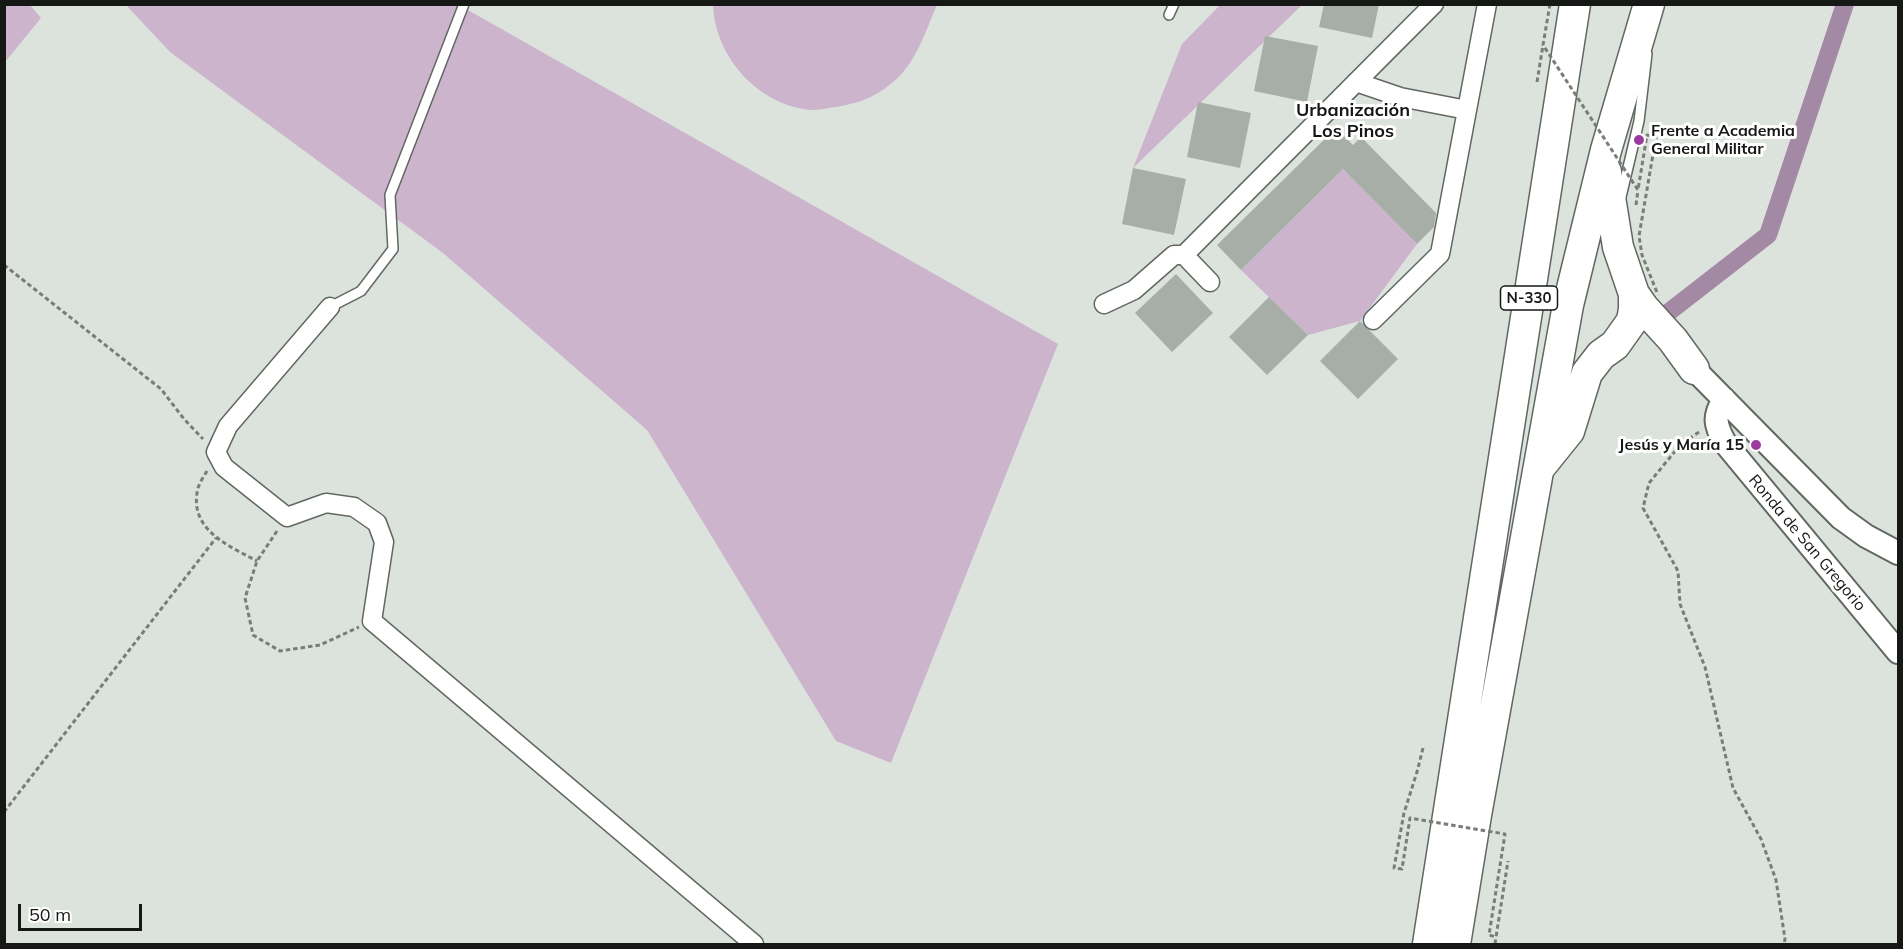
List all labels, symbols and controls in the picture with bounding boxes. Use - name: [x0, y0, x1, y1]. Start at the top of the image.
- district label: Urbanización Los Pinos: [1296, 100, 1410, 142]
- place label: Frente a Academia General Militar: [1651, 121, 1795, 159]
- marker: Frente a Academia General Militar: [1632, 133, 1646, 147]
- road number: N-330: [1500, 286, 1558, 310]
- place label: Jesús y María 15: [1619, 435, 1744, 455]
- marker: Jesús y María 15: [1749, 438, 1763, 452]
- street label: Ronda de San Gregorio: [1744, 471, 1870, 615]
- scale bar: [21, 892, 146, 930]
- text: 50 m: [29, 903, 71, 926]

